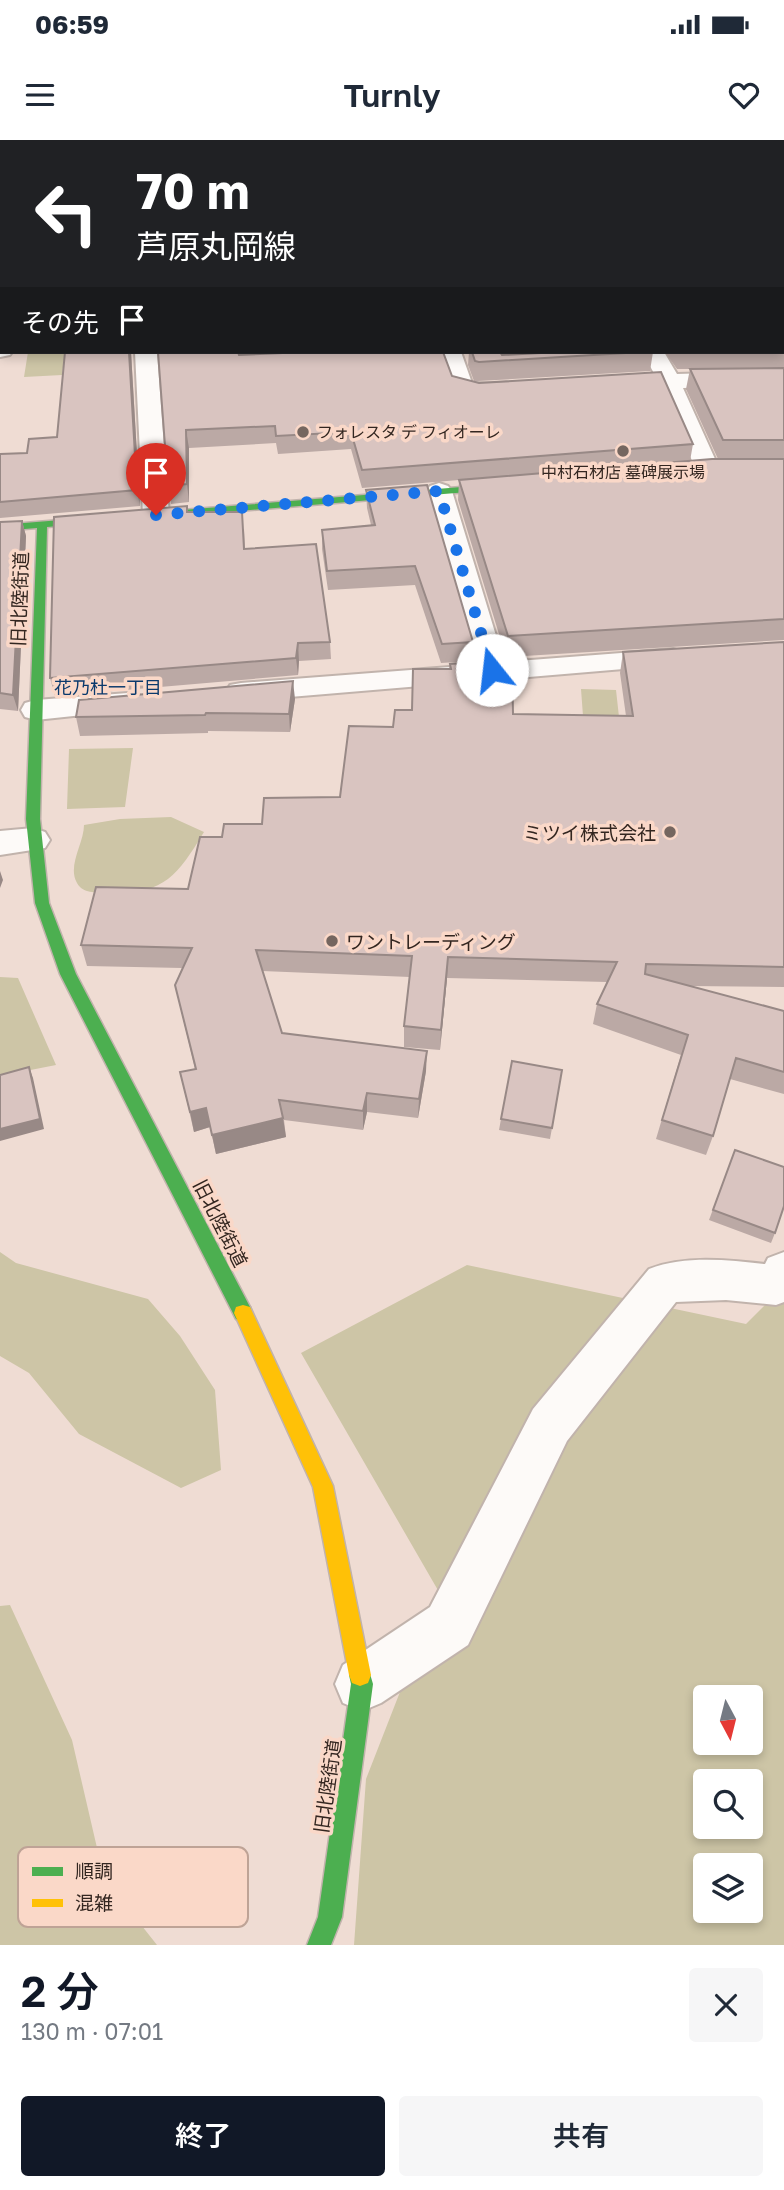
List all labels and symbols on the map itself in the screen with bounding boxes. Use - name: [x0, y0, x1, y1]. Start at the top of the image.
- place label: フォレスタ デ フィオーレ: [317, 422, 501, 442]
- marker: フォレスタ デ フィオーレ: [295, 424, 311, 440]
- pin: [126, 443, 186, 515]
- marker: 中村石材店 墓碑展示場: [615, 443, 631, 459]
- place label: 中村石材店 墓碑展示場: [541, 462, 705, 482]
- street label: 旧北陸街道: [6, 551, 32, 647]
- position arrow: [455, 633, 529, 707]
- district label: 花乃杜一丁目: [54, 676, 162, 698]
- place label: ミツイ株式会社: [523, 821, 656, 844]
- marker: ミツイ株式会社: [662, 824, 678, 840]
- place label: ワントレーディング: [346, 930, 516, 953]
- marker: ワントレーディング: [324, 933, 340, 949]
- street label: 旧北陸街道: [189, 1175, 253, 1271]
- north arrow: [693, 1685, 763, 1755]
- street label: 旧北陸街道: [309, 1737, 345, 1835]
- legend: [18, 1847, 248, 1927]
- text: 順調: [75, 1859, 113, 1882]
- text: 混雑: [75, 1891, 113, 1914]

